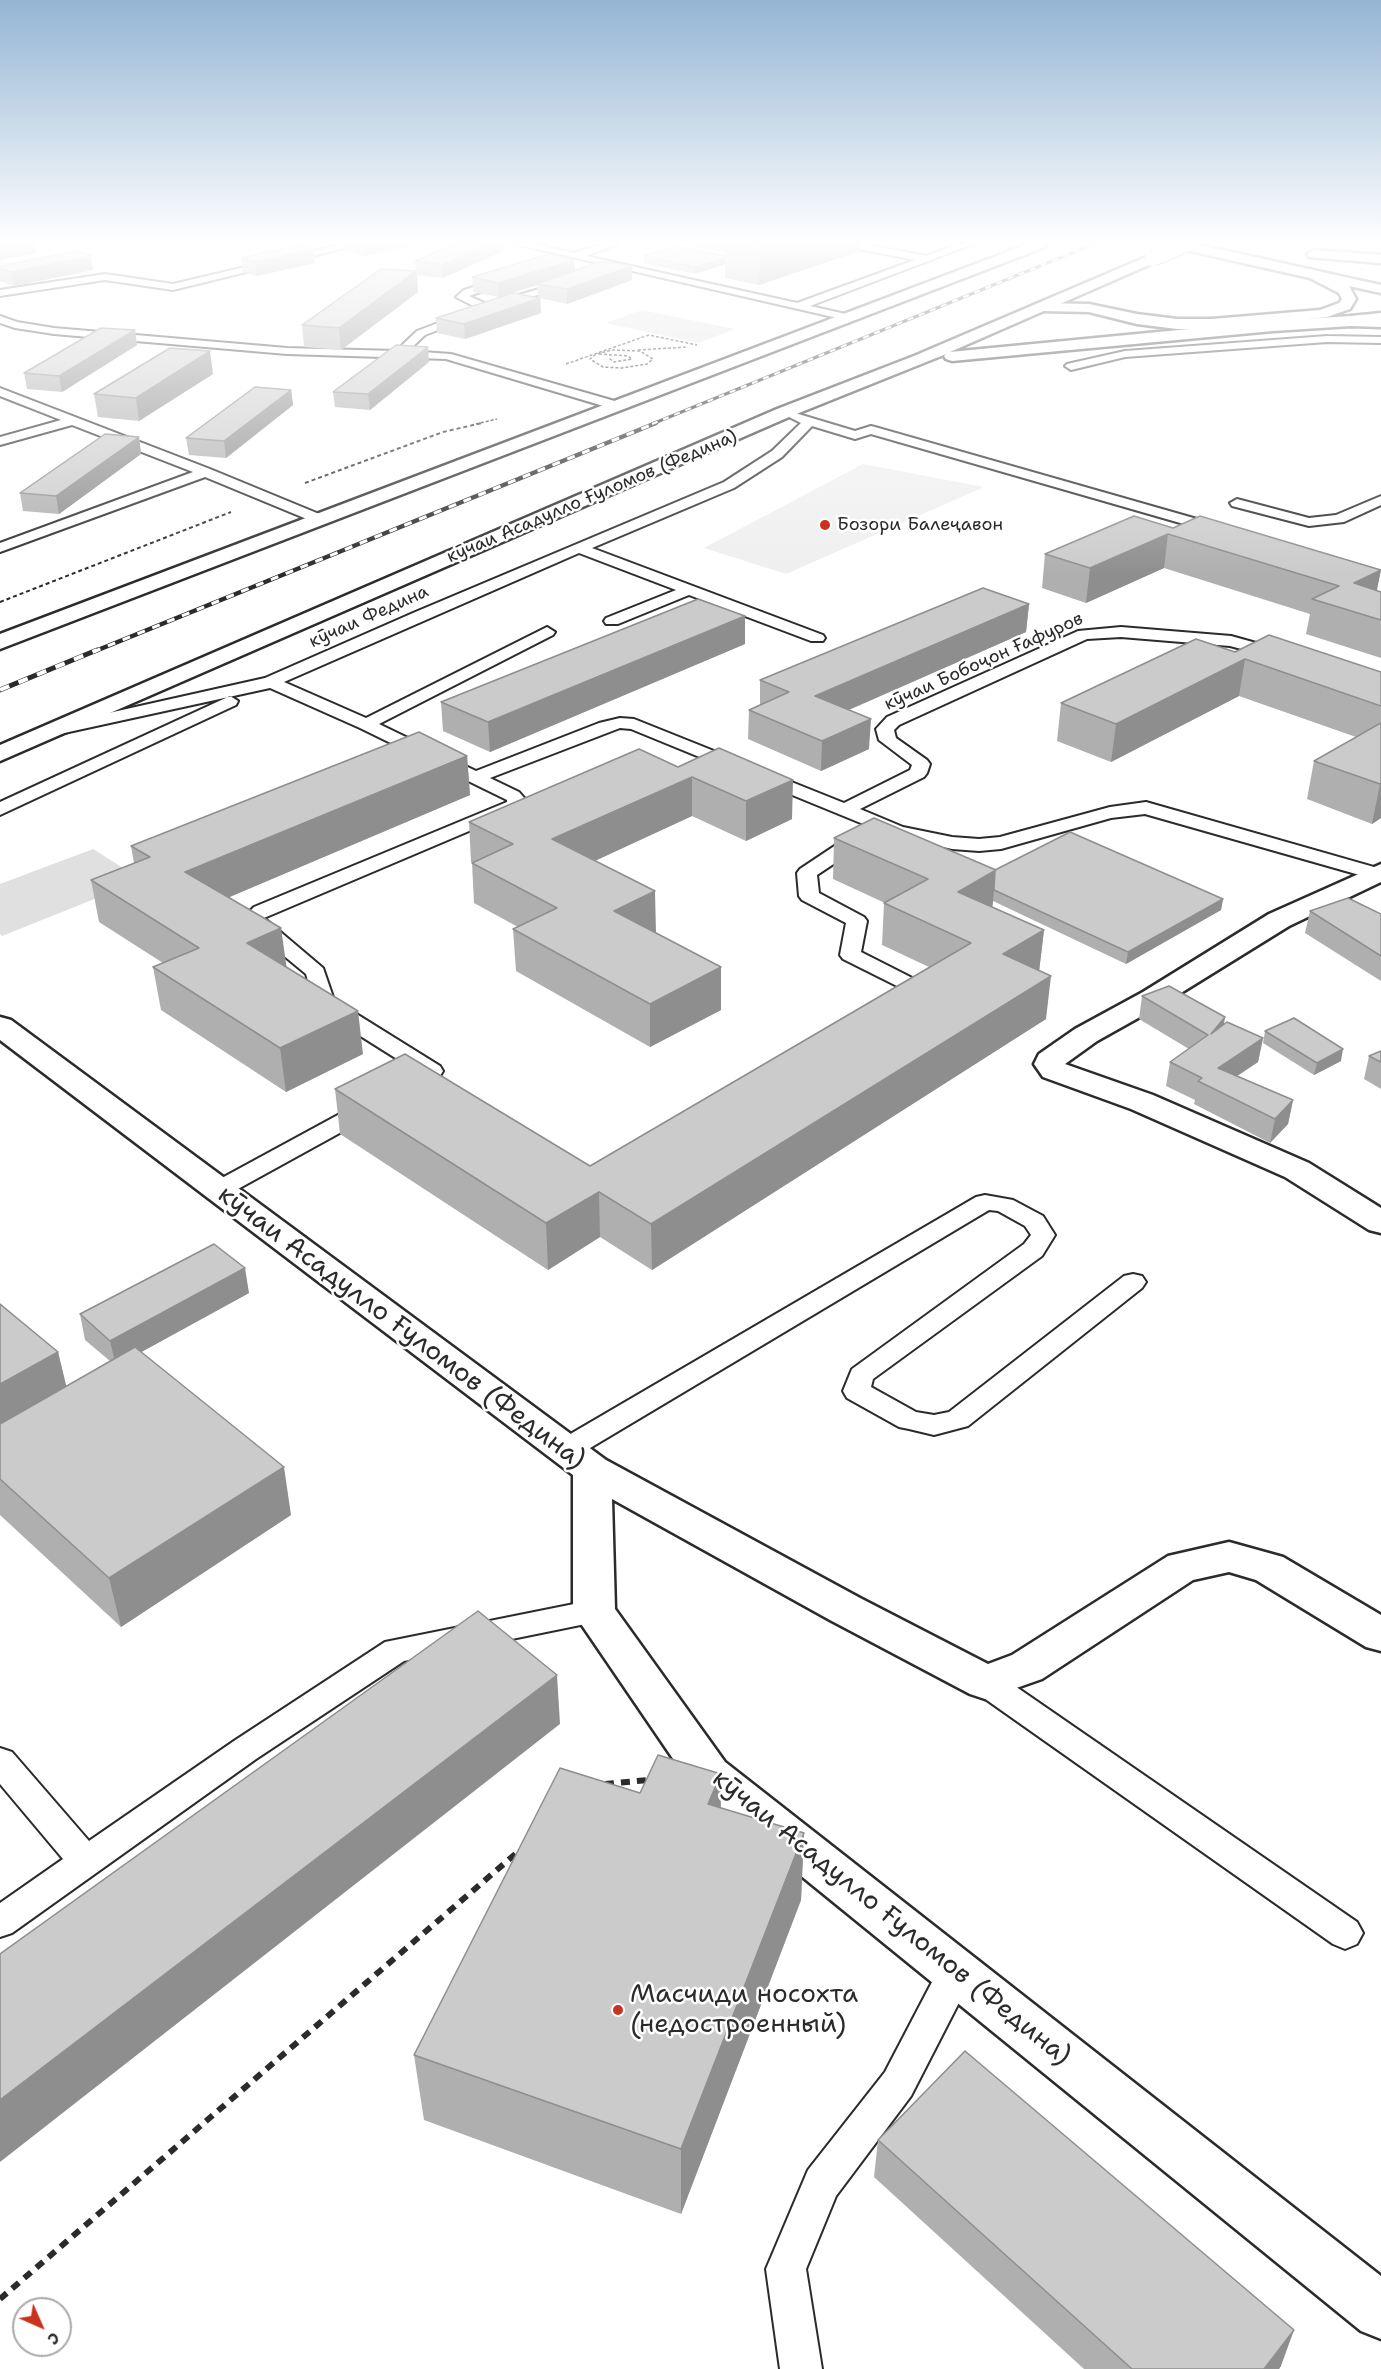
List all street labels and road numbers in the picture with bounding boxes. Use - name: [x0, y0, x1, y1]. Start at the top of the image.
- street label: кӯчаи Асадулло Ғуломов (Федина): [444, 426, 740, 568]
- street label: кӯчаи Федина: [306, 581, 432, 653]
- street label: кӯчаи Бобоҷон Ғафуров: [881, 608, 1087, 716]
- street label: кӯчаи Асадулло Ғуломов (Федина): [211, 1180, 591, 1476]
- street label: кӯчаи Асадулло Ғуломов (Федина): [706, 1764, 1076, 2072]

